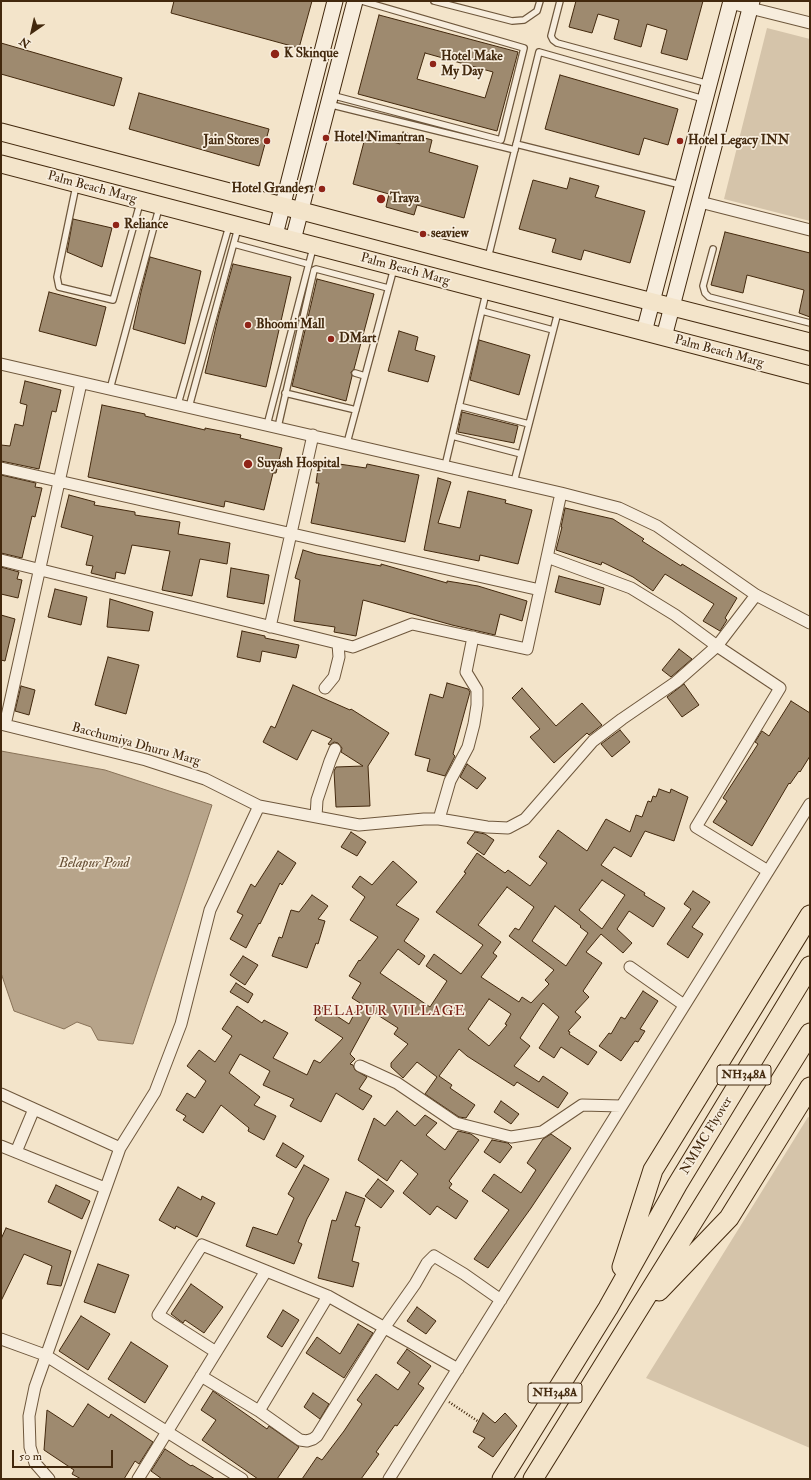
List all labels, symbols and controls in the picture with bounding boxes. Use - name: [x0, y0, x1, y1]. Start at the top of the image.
- north arrow: [12, 12, 52, 52]
- text: N: [17, 34, 33, 51]
- place label: K Skinque: [284, 46, 338, 62]
- marker: K Skinque: [269, 48, 281, 60]
- place label: Hotel Make My Day: [441, 49, 503, 80]
- marker: Hotel Make My Day: [428, 59, 438, 69]
- place label: Hotel Nimantran: [334, 130, 425, 146]
- place label: Jain Stores: [203, 133, 259, 149]
- marker: Hotel Nimantran: [321, 133, 331, 143]
- place label: Hotel Legacy INN: [688, 133, 789, 149]
- marker: Jain Stores: [262, 136, 272, 146]
- marker: Hotel Legacy INN: [675, 136, 685, 146]
- street label: Palm Beach Marg: [46, 169, 138, 207]
- place label: Hotel Grande51: [232, 181, 314, 197]
- marker: Hotel Grande51: [317, 184, 327, 194]
- place label: Traya: [390, 191, 419, 207]
- marker: Traya: [375, 193, 387, 205]
- place label: Reliance: [124, 217, 168, 233]
- marker: Reliance: [111, 220, 121, 230]
- place label: seaview: [431, 226, 468, 242]
- marker: seaview: [418, 229, 428, 239]
- street label: Palm Beach Marg: [359, 251, 451, 289]
- place label: Bhoomi Mall: [256, 317, 325, 333]
- marker: Bhoomi Mall: [243, 320, 253, 330]
- place label: DMart: [339, 331, 376, 347]
- street label: Palm Beach Marg: [673, 333, 765, 371]
- marker: DMart: [326, 334, 336, 344]
- place label: Suyash Hospital: [257, 456, 340, 472]
- marker: Suyash Hospital: [242, 458, 254, 470]
- street label: Bacchumiya Dhuru Marg: [70, 720, 202, 770]
- water label: Belapur Pond: [59, 856, 129, 872]
- district label: BELAPUR VILLAGE: [313, 1004, 465, 1020]
- road number: NH348A: [717, 1065, 771, 1085]
- street label: NMMC Flyover: [678, 1094, 736, 1178]
- road number: NH348A: [528, 1383, 582, 1403]
- scale bar: [14, 1442, 115, 1468]
- text: 50 m: [19, 1449, 42, 1464]

